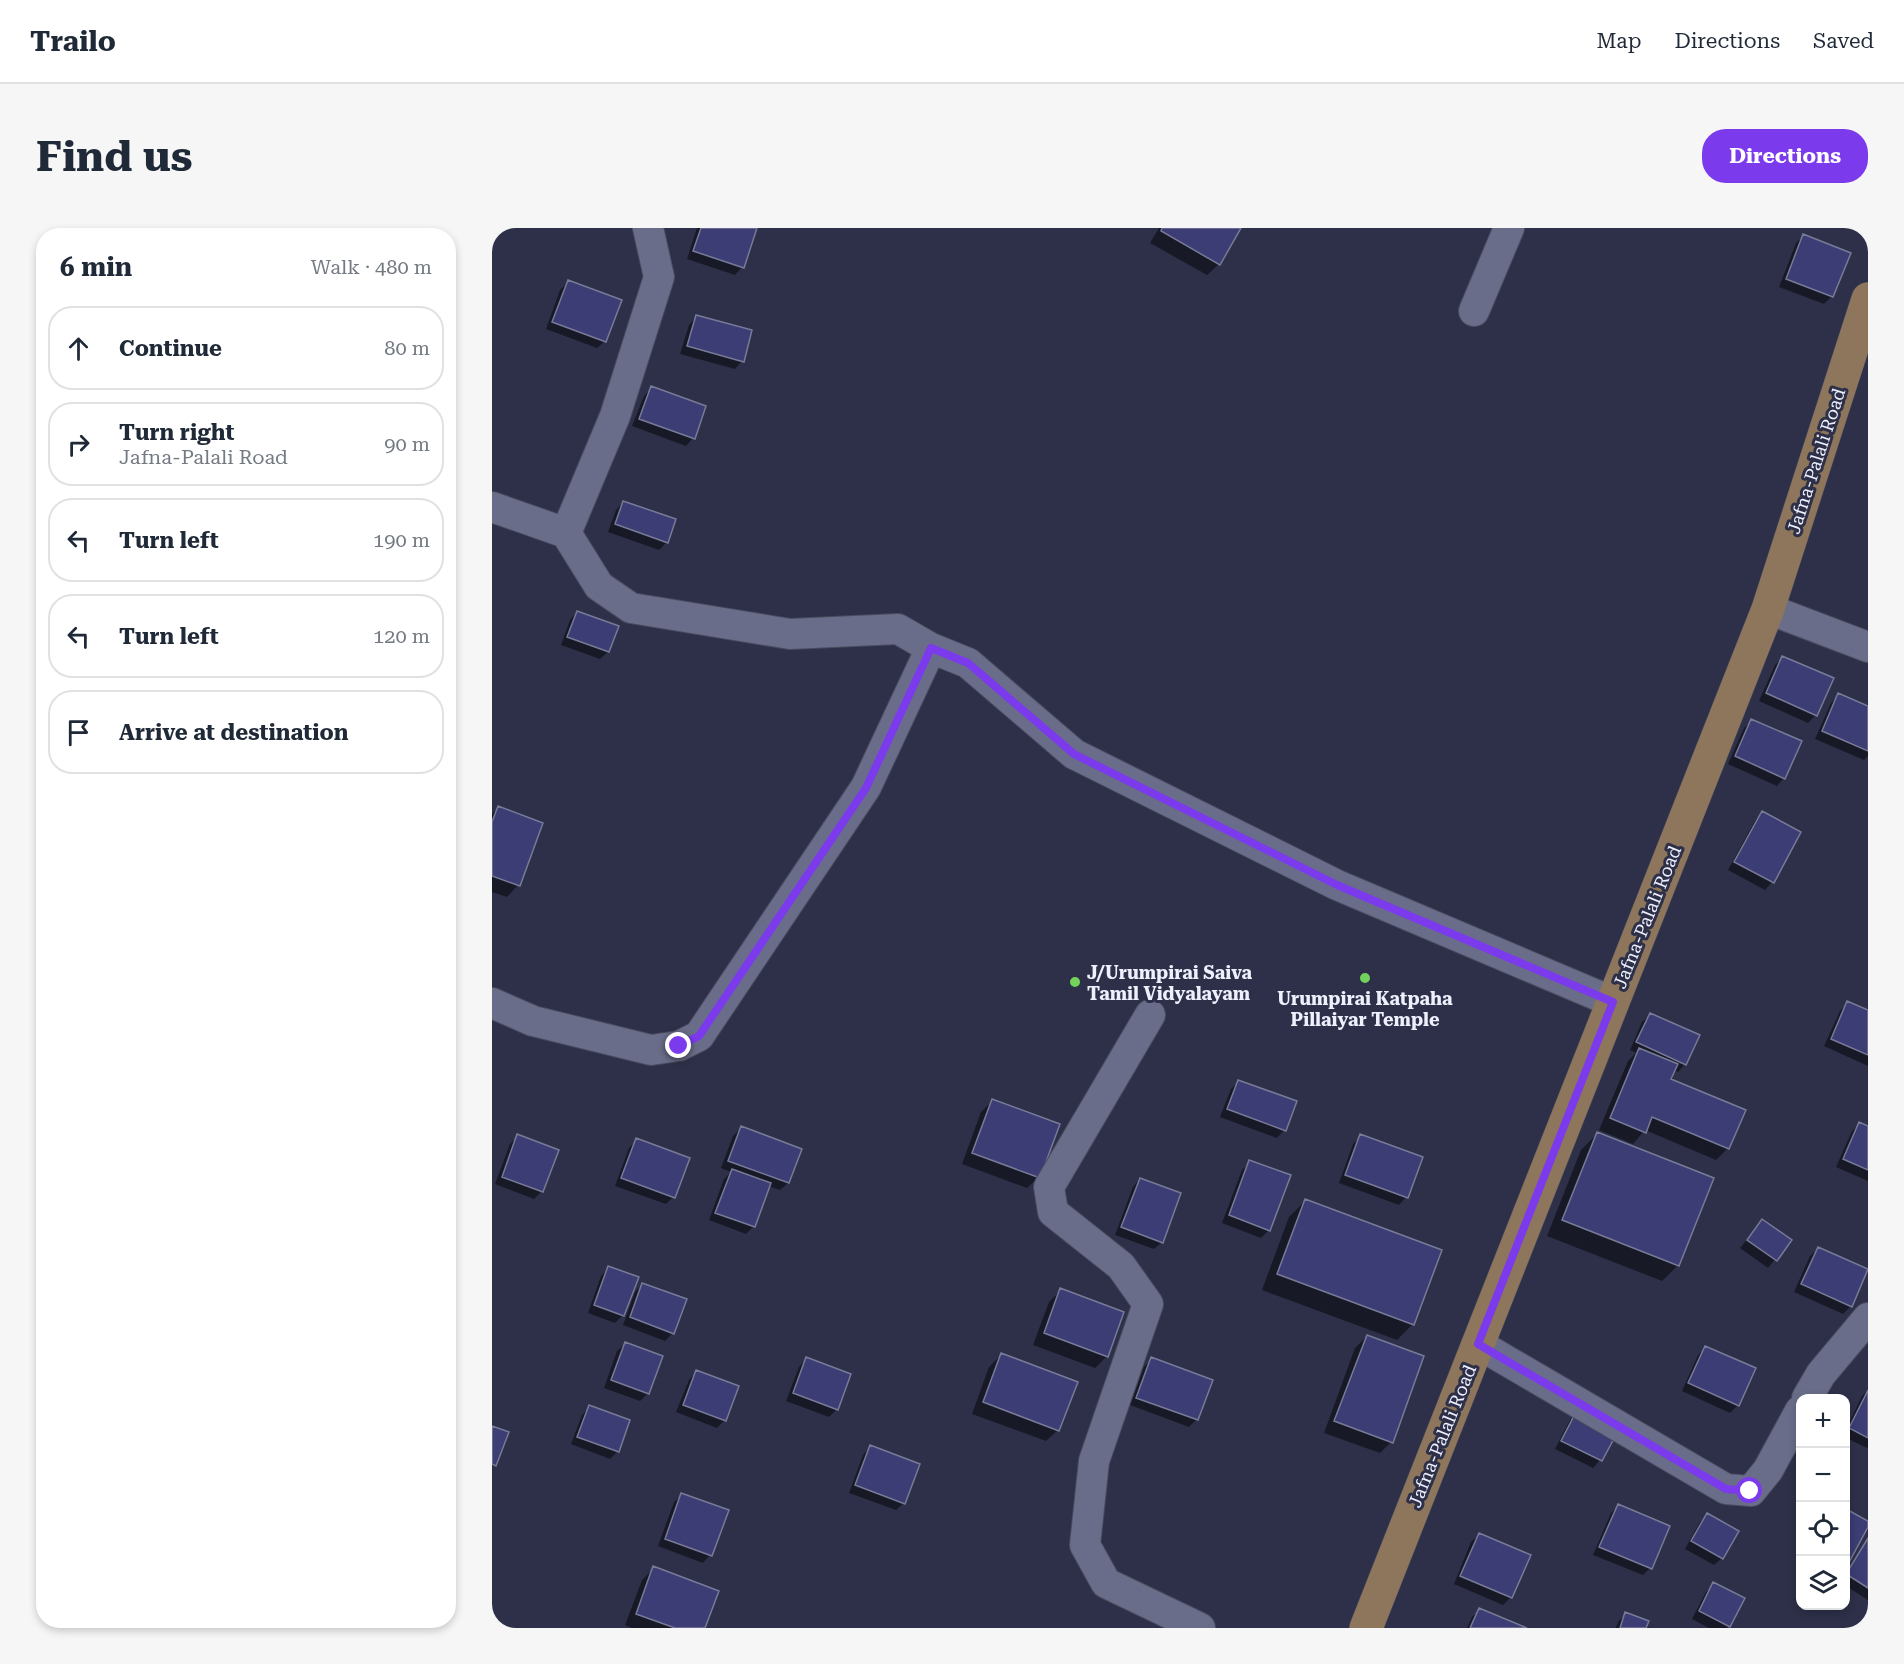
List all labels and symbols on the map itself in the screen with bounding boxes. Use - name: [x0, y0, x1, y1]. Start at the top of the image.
- street label: Jafna-Palali Road: [1783, 385, 1850, 537]
- street label: Jafna-Palali Road: [1609, 842, 1685, 991]
- place label: J/Urumpirai Saiva Tamil Vidyalayam: [1087, 962, 1253, 1004]
- marker: Urumpirai Katpaha Pillaiyar Temple: [1358, 971, 1372, 985]
- marker: J/Urumpirai Saiva Tamil Vidyalayam: [1068, 975, 1082, 989]
- place label: Urumpirai Katpaha Pillaiyar Temple: [1277, 988, 1453, 1030]
- route end: [665, 1032, 691, 1058]
- street label: Jafna-Palali Road: [1404, 1361, 1480, 1510]
- route start: [1736, 1477, 1762, 1503]

